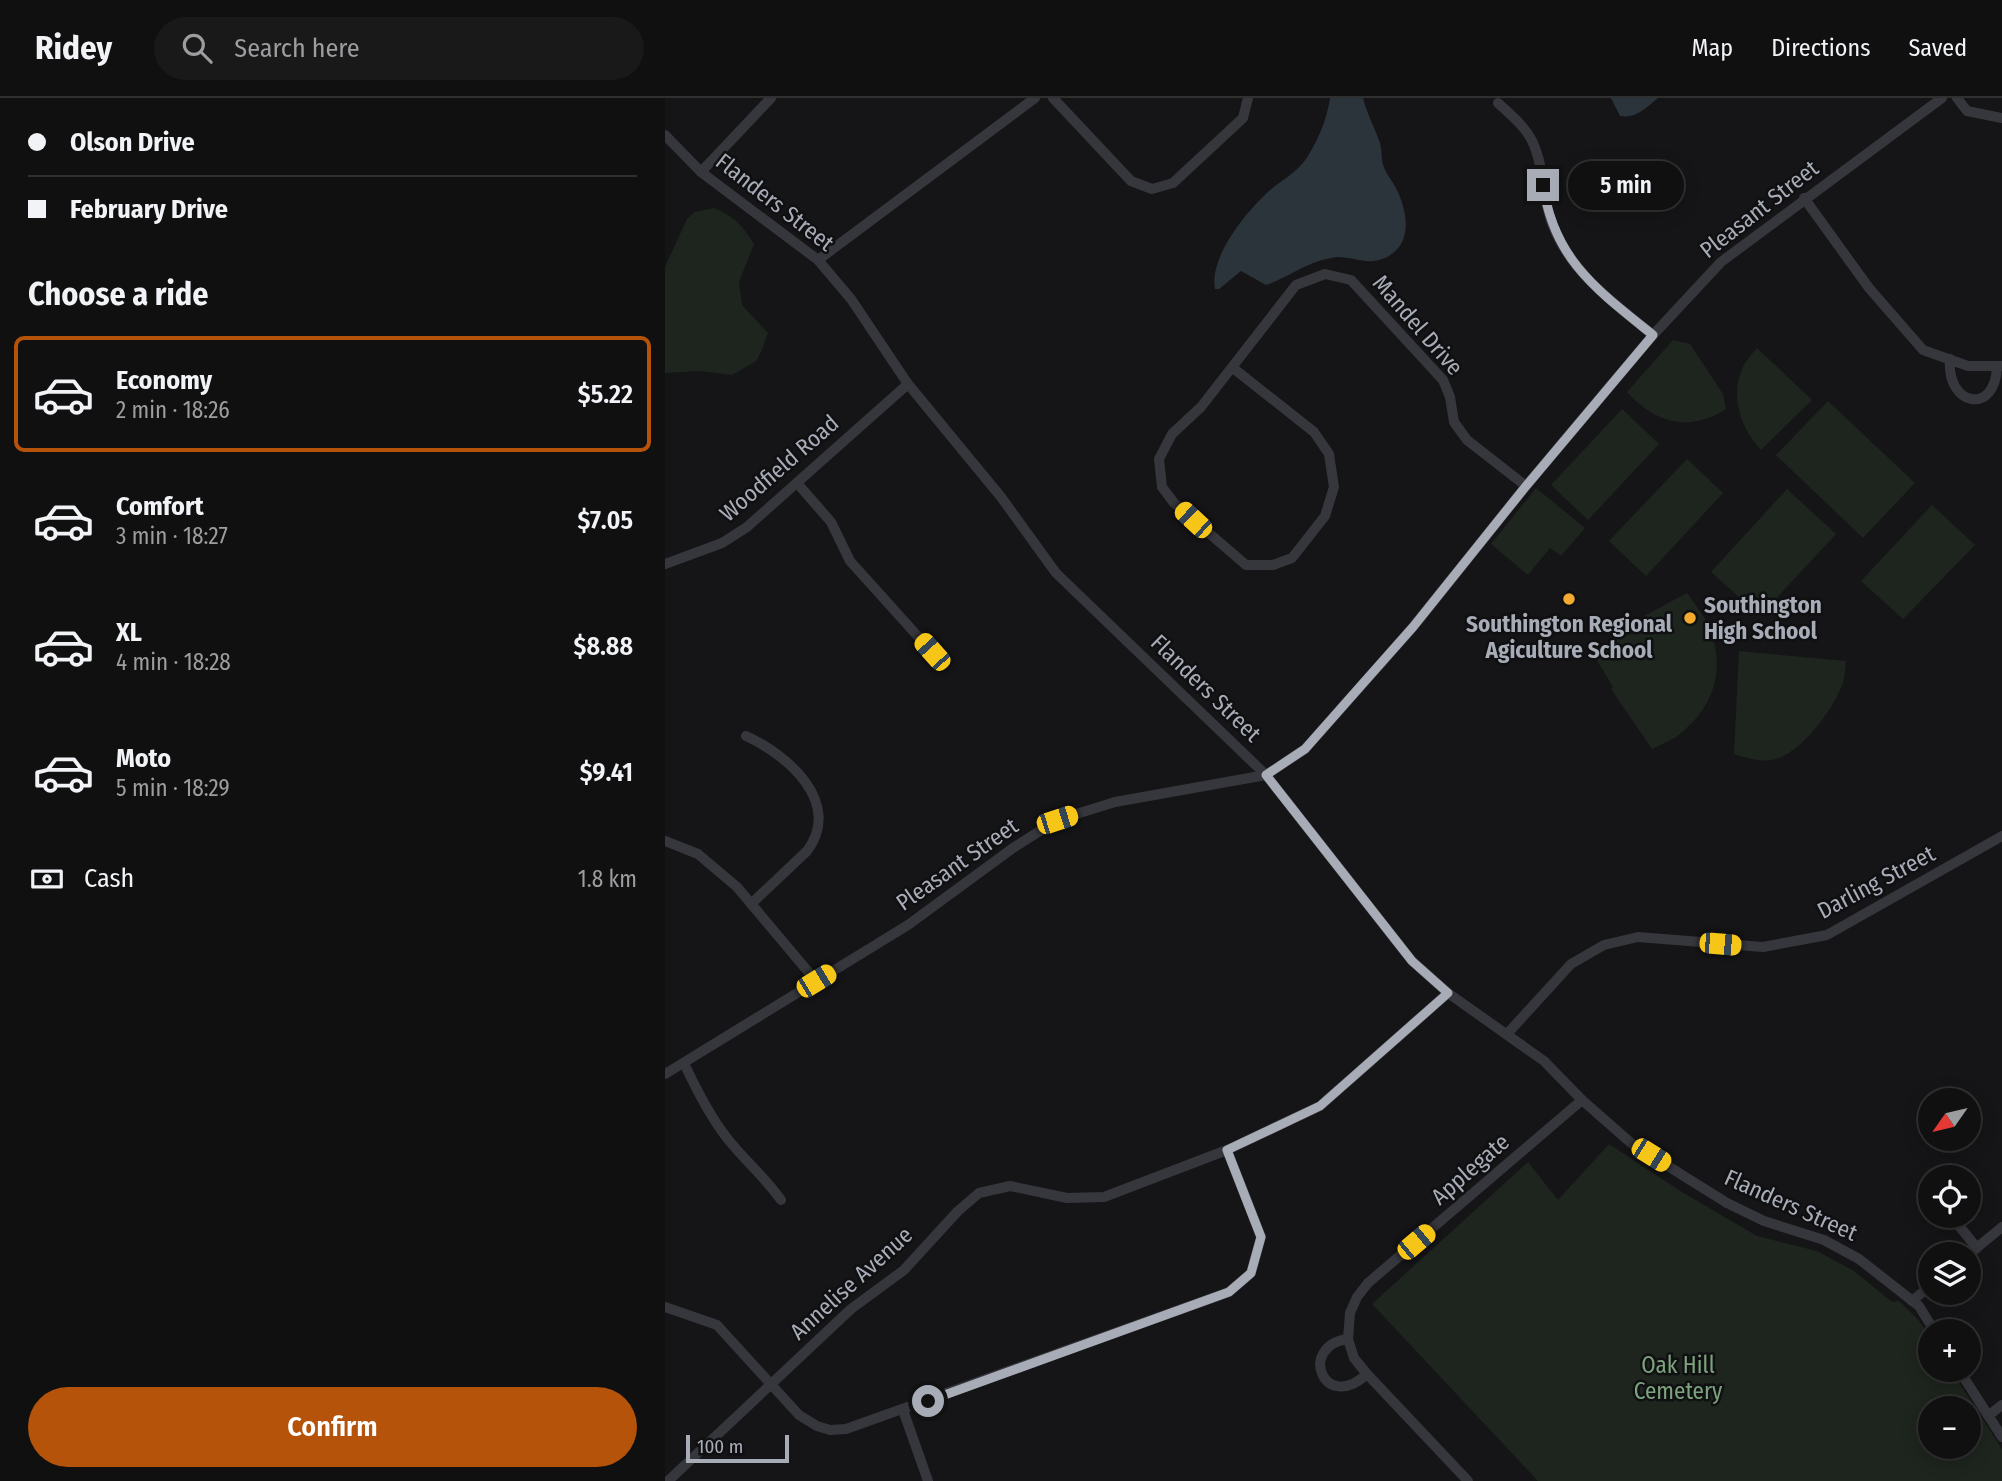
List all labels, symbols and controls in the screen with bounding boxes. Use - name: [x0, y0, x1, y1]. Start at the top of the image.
- search box: [154, 17, 644, 80]
- text: Ridey: [35, 28, 112, 68]
- icon: search: [178, 29, 216, 67]
- text: Search here: [234, 33, 360, 64]
- text: Map: [1692, 34, 1733, 62]
- text: Directions: [1771, 34, 1870, 62]
- text: Saved: [1908, 34, 1967, 62]
- text: Olson Drive: [70, 127, 195, 158]
- street label: Flanders Street: [710, 147, 840, 257]
- street label: Pleasant Street: [1694, 154, 1824, 264]
- callout: 5 min: [1568, 160, 1683, 210]
- route end: [1527, 169, 1559, 201]
- text: 5 min: [1600, 171, 1652, 199]
- text: February Drive: [70, 194, 228, 225]
- street label: Mandel Drive: [1367, 269, 1469, 381]
- text: Choose a ride: [28, 275, 209, 313]
- icon: car: [32, 363, 95, 426]
- text: Economy: [116, 365, 212, 396]
- text: $5.22: [578, 379, 633, 410]
- text: 2 min · 18:26: [116, 396, 230, 424]
- street label: Woodfield Road: [714, 409, 844, 527]
- icon: car: [32, 489, 95, 552]
- text: Comfort: [116, 491, 204, 522]
- car: [1171, 498, 1216, 542]
- text: $7.05: [578, 505, 633, 536]
- text: 3 min · 18:27: [116, 522, 228, 550]
- marker: Southington Regional Agiculture School: [1561, 591, 1577, 607]
- place label: Southington High School: [1704, 591, 1822, 645]
- place label: Southington Regional Agiculture School: [1466, 610, 1673, 664]
- marker: Southington High School: [1682, 610, 1698, 626]
- icon: car: [32, 615, 95, 678]
- text: XL: [116, 617, 142, 648]
- street label: Flanders Street: [1145, 628, 1267, 748]
- car: [911, 629, 954, 675]
- text: $8.88: [574, 631, 633, 662]
- text: 4 min · 18:28: [116, 648, 231, 676]
- icon: car: [32, 741, 95, 804]
- text: Moto: [116, 743, 171, 774]
- text: $9.41: [580, 757, 633, 788]
- text: 5 min · 18:29: [116, 774, 230, 802]
- car: [1034, 804, 1081, 836]
- street label: Pleasant Street: [891, 811, 1024, 916]
- street label: Darling Street: [1812, 839, 1940, 925]
- icon: cash: [28, 860, 66, 898]
- text: Cash: [84, 863, 134, 894]
- text: 1.8 km: [578, 865, 637, 893]
- car: [1699, 932, 1742, 956]
- car: [793, 961, 840, 1001]
- north arrow: [1918, 1088, 1981, 1152]
- map controls: [1918, 1088, 1981, 1459]
- street label: Applegate: [1425, 1128, 1515, 1210]
- car: [1628, 1135, 1675, 1175]
- street label: Flanders Street: [1720, 1163, 1862, 1247]
- button: locate: [1918, 1165, 1981, 1228]
- car: [1394, 1220, 1439, 1264]
- street label: Annelise Avenue: [784, 1221, 918, 1345]
- button: layers: [1918, 1242, 1981, 1305]
- button: +: [1918, 1319, 1981, 1382]
- park label: Oak Hill Cemetery: [1634, 1351, 1723, 1405]
- route start: [912, 1385, 944, 1417]
- button: Confirm: [28, 1387, 637, 1467]
- button: −: [1918, 1396, 1981, 1459]
- scale bar: [686, 1432, 789, 1464]
- text: 100 m: [697, 1435, 743, 1458]

